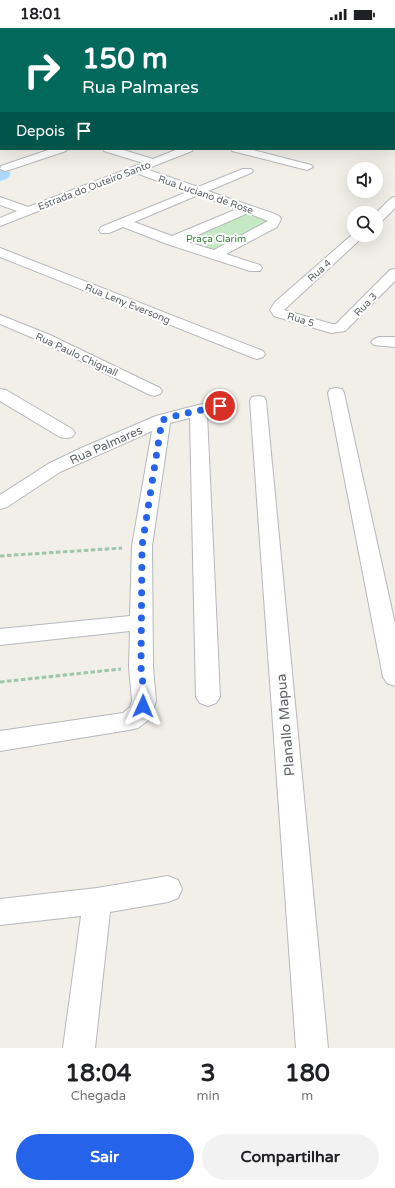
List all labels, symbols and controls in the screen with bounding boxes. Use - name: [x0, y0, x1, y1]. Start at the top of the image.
- text: 18:01: [20, 5, 62, 23]
- text: 150 m: [82, 42, 168, 76]
- icon: right: [16, 44, 68, 96]
- text: Rua Palmares: [82, 76, 199, 98]
- icon: arrive: [73, 120, 95, 142]
- text: Depois: [16, 122, 65, 140]
- street label: Estrada do Outeiro Santo: [36, 159, 152, 213]
- map controls: [347, 162, 383, 242]
- button: sound: [347, 162, 383, 198]
- street label: Rua Luciano de Rose: [157, 173, 255, 217]
- button: search: [347, 206, 383, 242]
- park label: Praça Clarim: [186, 233, 246, 245]
- street label: Rua 4: [305, 257, 334, 284]
- street label: Rua Leny Eversong: [83, 281, 172, 327]
- street label: Rua 3: [352, 291, 380, 319]
- street label: Rua 5: [286, 310, 316, 330]
- street label: Rua Paulo Chignall: [34, 331, 120, 379]
- pin: [203, 389, 237, 423]
- icon: arrive: [209, 395, 231, 417]
- street label: Rua Palmares: [68, 423, 145, 467]
- street label: Planallo Mapua: [273, 673, 298, 777]
- position arrow: [122, 685, 164, 727]
- text: 18:04: [65, 1059, 132, 1088]
- text: 3: [201, 1059, 216, 1088]
- text: 180: [285, 1059, 330, 1088]
- text: Chegada: [71, 1088, 126, 1104]
- text: min: [197, 1088, 220, 1104]
- text: m: [301, 1088, 313, 1104]
- button: Sair: [16, 1134, 194, 1180]
- button: Compartilhar: [202, 1134, 379, 1180]

